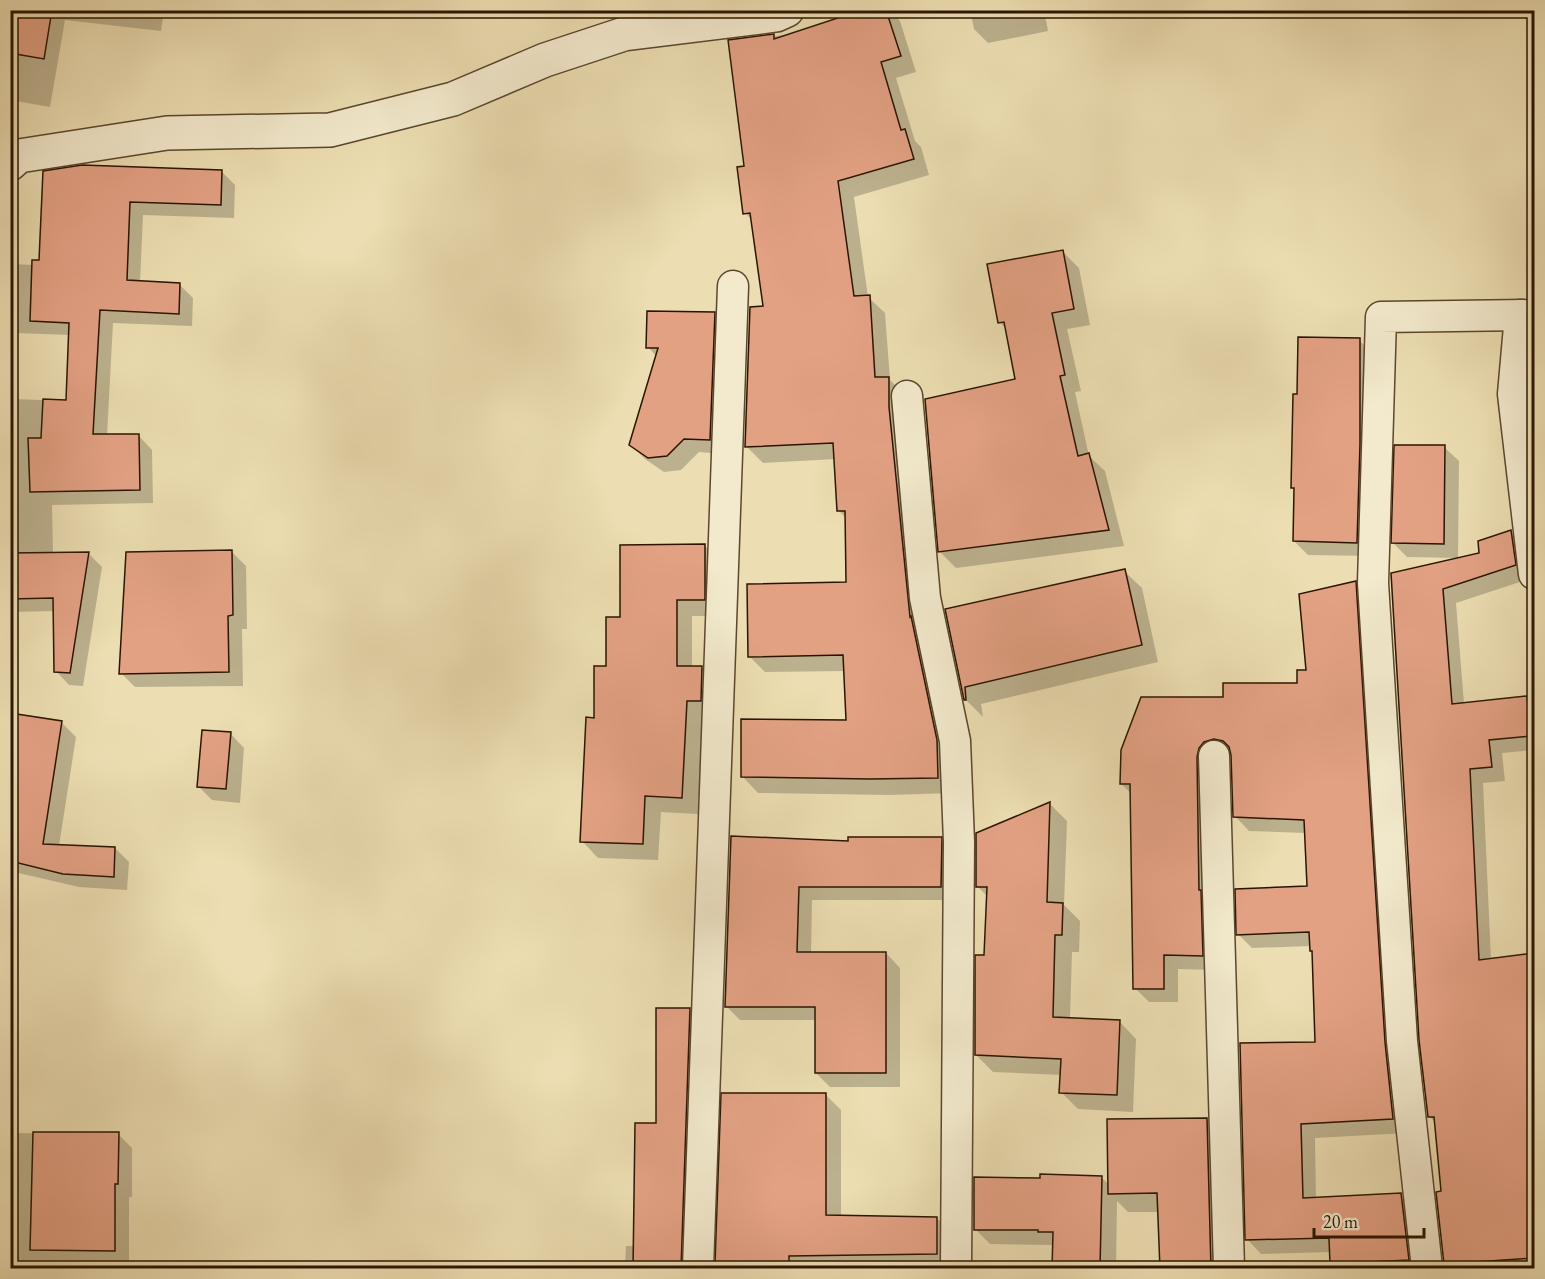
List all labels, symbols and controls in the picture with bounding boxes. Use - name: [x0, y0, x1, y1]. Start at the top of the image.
- scale bar: [1314, 1201, 1424, 1239]
- text: 20 m: [1323, 1210, 1358, 1233]

